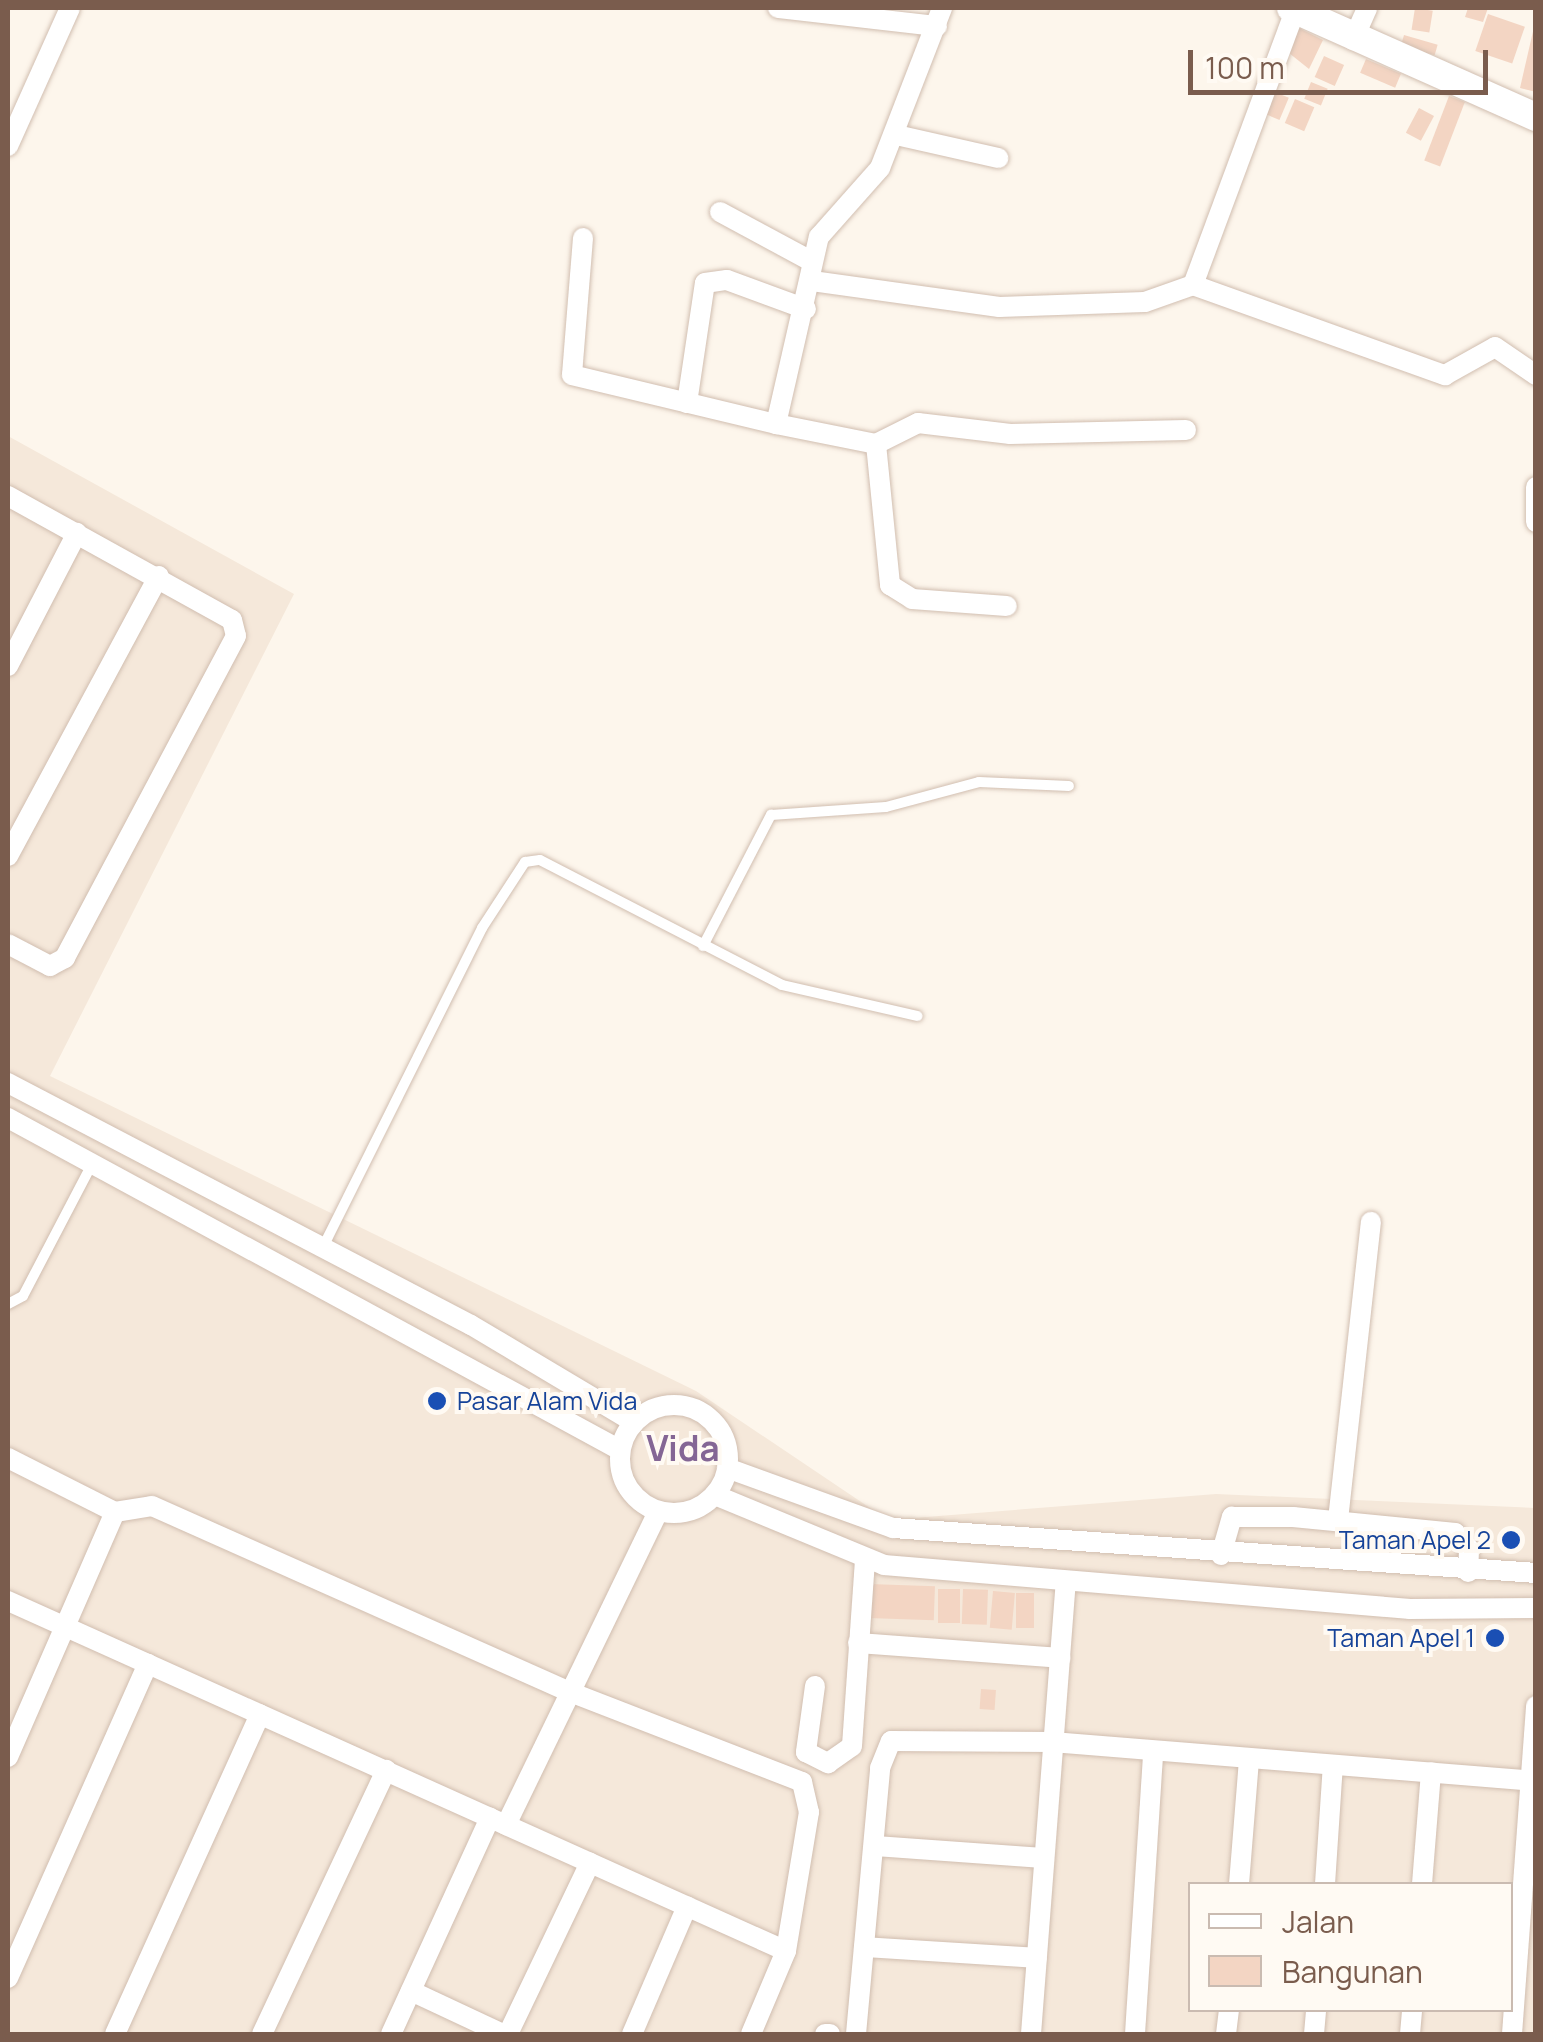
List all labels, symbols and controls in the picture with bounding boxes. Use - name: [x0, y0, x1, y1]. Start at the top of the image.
- scale bar: [1193, 30, 1493, 92]
- text: 100 m: [1205, 47, 1285, 88]
- place label: Pasar Alam Vida: [457, 1386, 637, 1416]
- marker: Pasar Alam Vida: [426, 1390, 448, 1412]
- district label: Vida: [646, 1427, 720, 1469]
- place label: Taman Apel 2: [1339, 1525, 1491, 1555]
- marker: Taman Apel 2: [1500, 1529, 1522, 1551]
- place label: Taman Apel 1: [1327, 1623, 1475, 1653]
- marker: Taman Apel 1: [1484, 1627, 1506, 1649]
- legend: [1188, 1882, 1513, 2012]
- text: Jalan: [1282, 1901, 1354, 1942]
- text: Bangunan: [1282, 1951, 1423, 1992]

